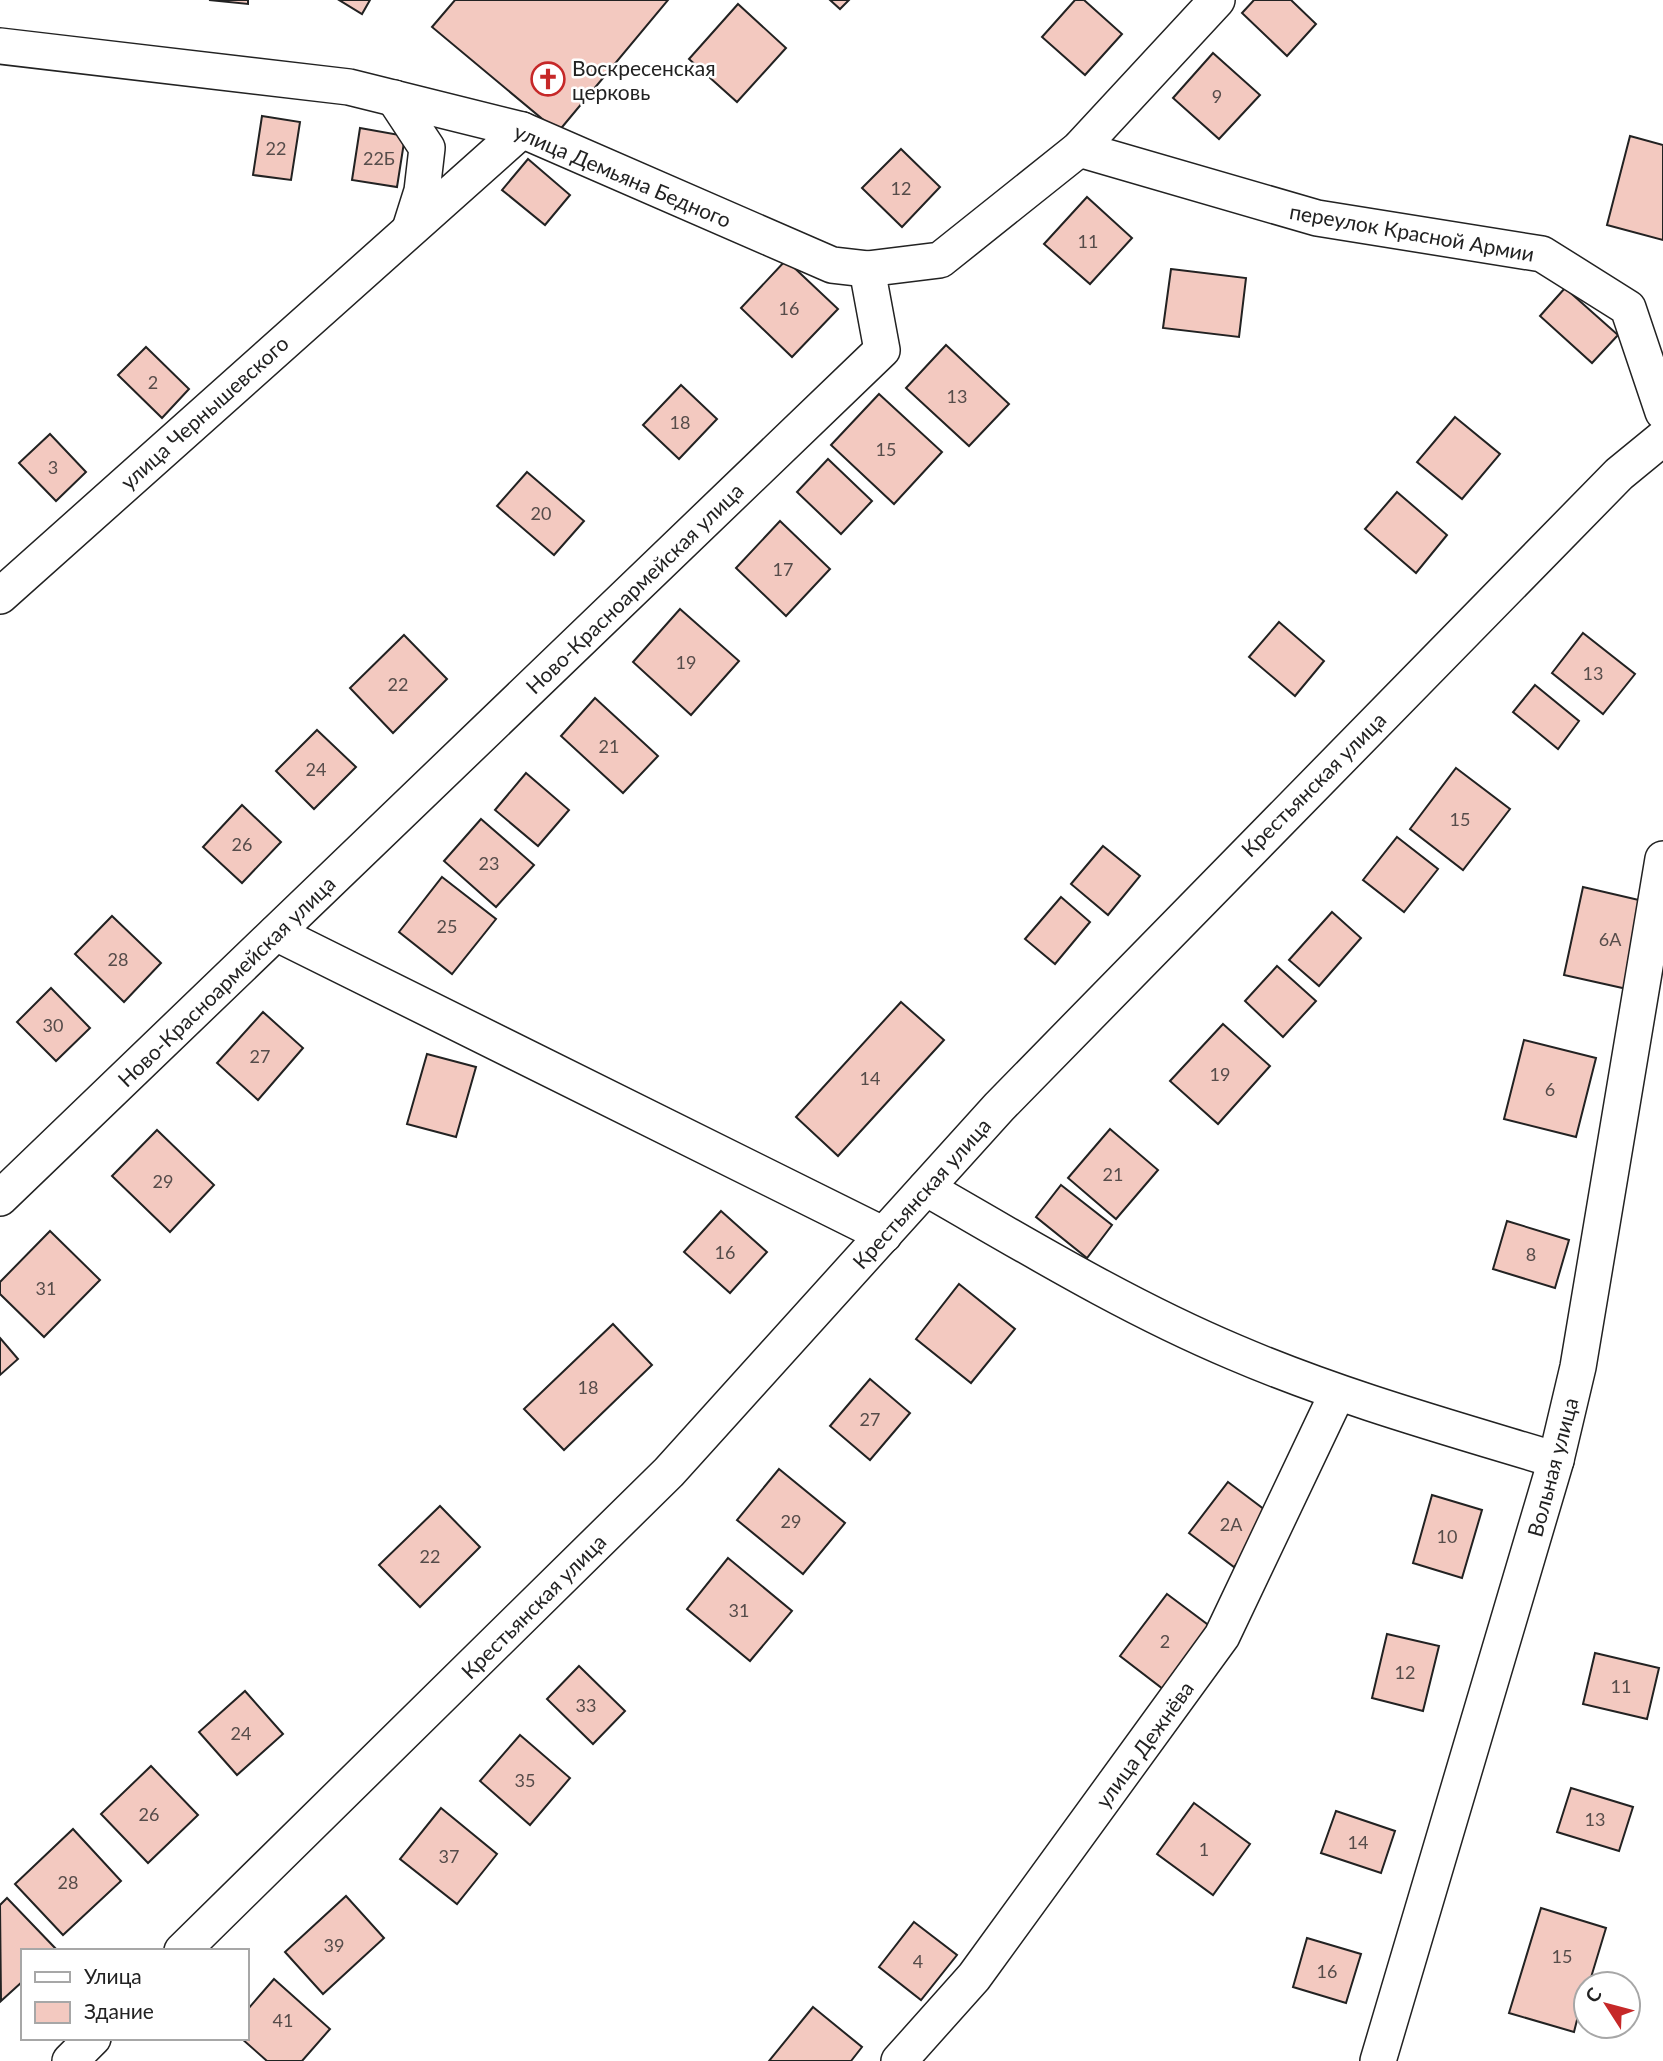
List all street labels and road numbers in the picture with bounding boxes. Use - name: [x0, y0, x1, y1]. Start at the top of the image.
- street label: улица Демьяна Бедного: [511, 118, 735, 232]
- street label: переулок Красной Армии: [1288, 198, 1536, 266]
- street label: улица Чернышевского: [115, 330, 293, 494]
- street label: Ново-Красноармейская улица: [520, 478, 748, 698]
- street label: Крестьянская улица: [1236, 707, 1390, 861]
- street label: Ново-Красноармейская улица: [112, 871, 340, 1091]
- street label: Крестьянская улица: [847, 1113, 995, 1273]
- street label: Вольная улица: [1521, 1395, 1583, 1539]
- street label: Крестьянская улица: [456, 1529, 610, 1683]
- street label: улица Дежнёва: [1090, 1676, 1198, 1812]

